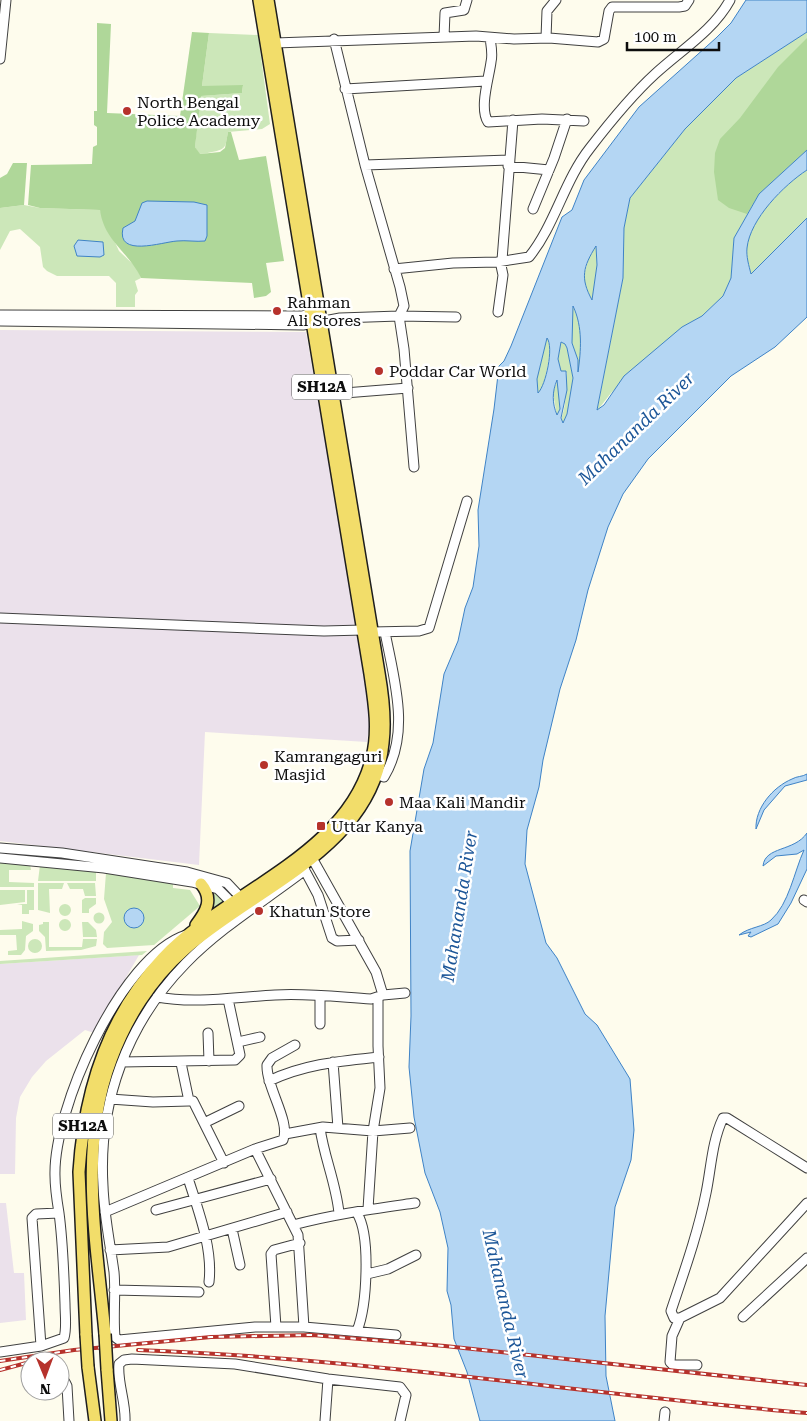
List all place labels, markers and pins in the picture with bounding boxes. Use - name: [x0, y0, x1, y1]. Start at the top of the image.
- place label: North Bengal Police Academy: [137, 93, 261, 130]
- marker: North Bengal Police Academy: [121, 105, 133, 117]
- place label: Rahman Ali Stores: [287, 293, 361, 330]
- marker: Rahman Ali Stores: [271, 305, 283, 317]
- place label: Poddar Car World: [389, 362, 527, 381]
- marker: Poddar Car World: [373, 365, 385, 377]
- place label: Kamrangaguri Masjid: [274, 747, 382, 784]
- marker: Kamrangaguri Masjid: [258, 759, 270, 771]
- place label: Maa Kali Mandir: [399, 793, 526, 812]
- marker: Maa Kali Mandir: [383, 796, 395, 808]
- place label: Uttar Kanya: [331, 817, 423, 836]
- marker: Uttar Kanya: [315, 820, 327, 832]
- place label: Khatun Store: [269, 902, 371, 921]
- marker: Khatun Store: [253, 905, 265, 917]

